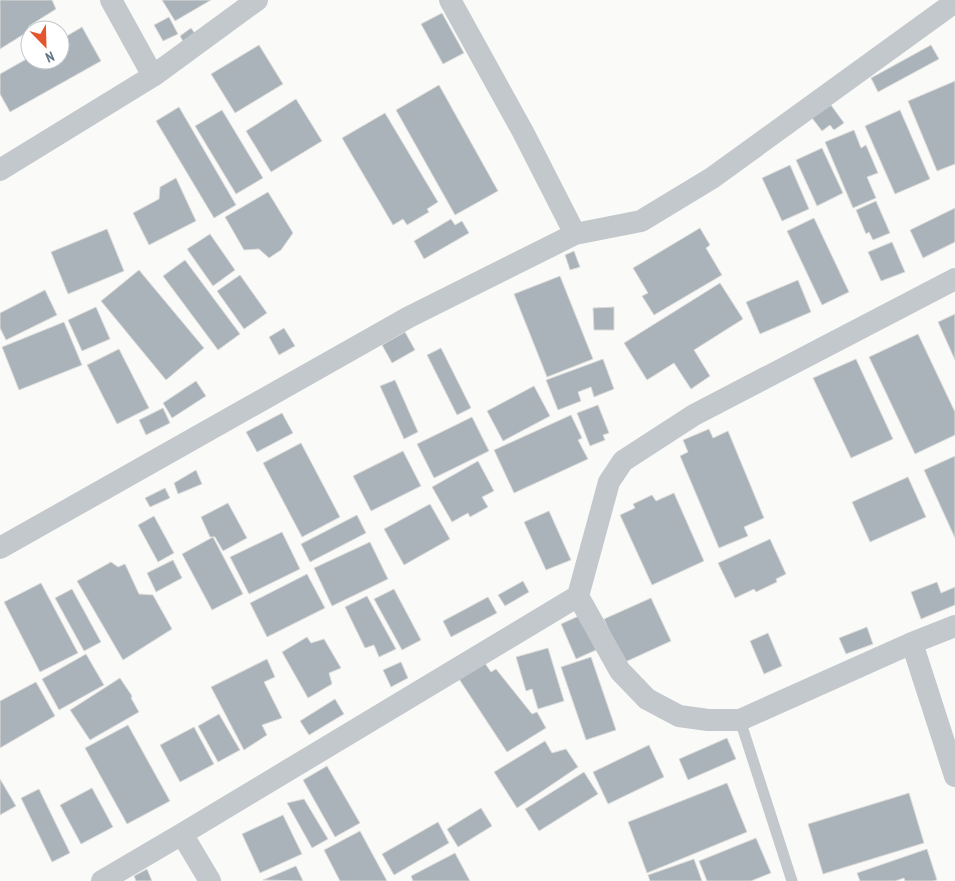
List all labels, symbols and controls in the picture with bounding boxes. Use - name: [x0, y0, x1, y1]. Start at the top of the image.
- north arrow: [20, 20, 70, 70]
- text: N: [43, 47, 57, 67]

